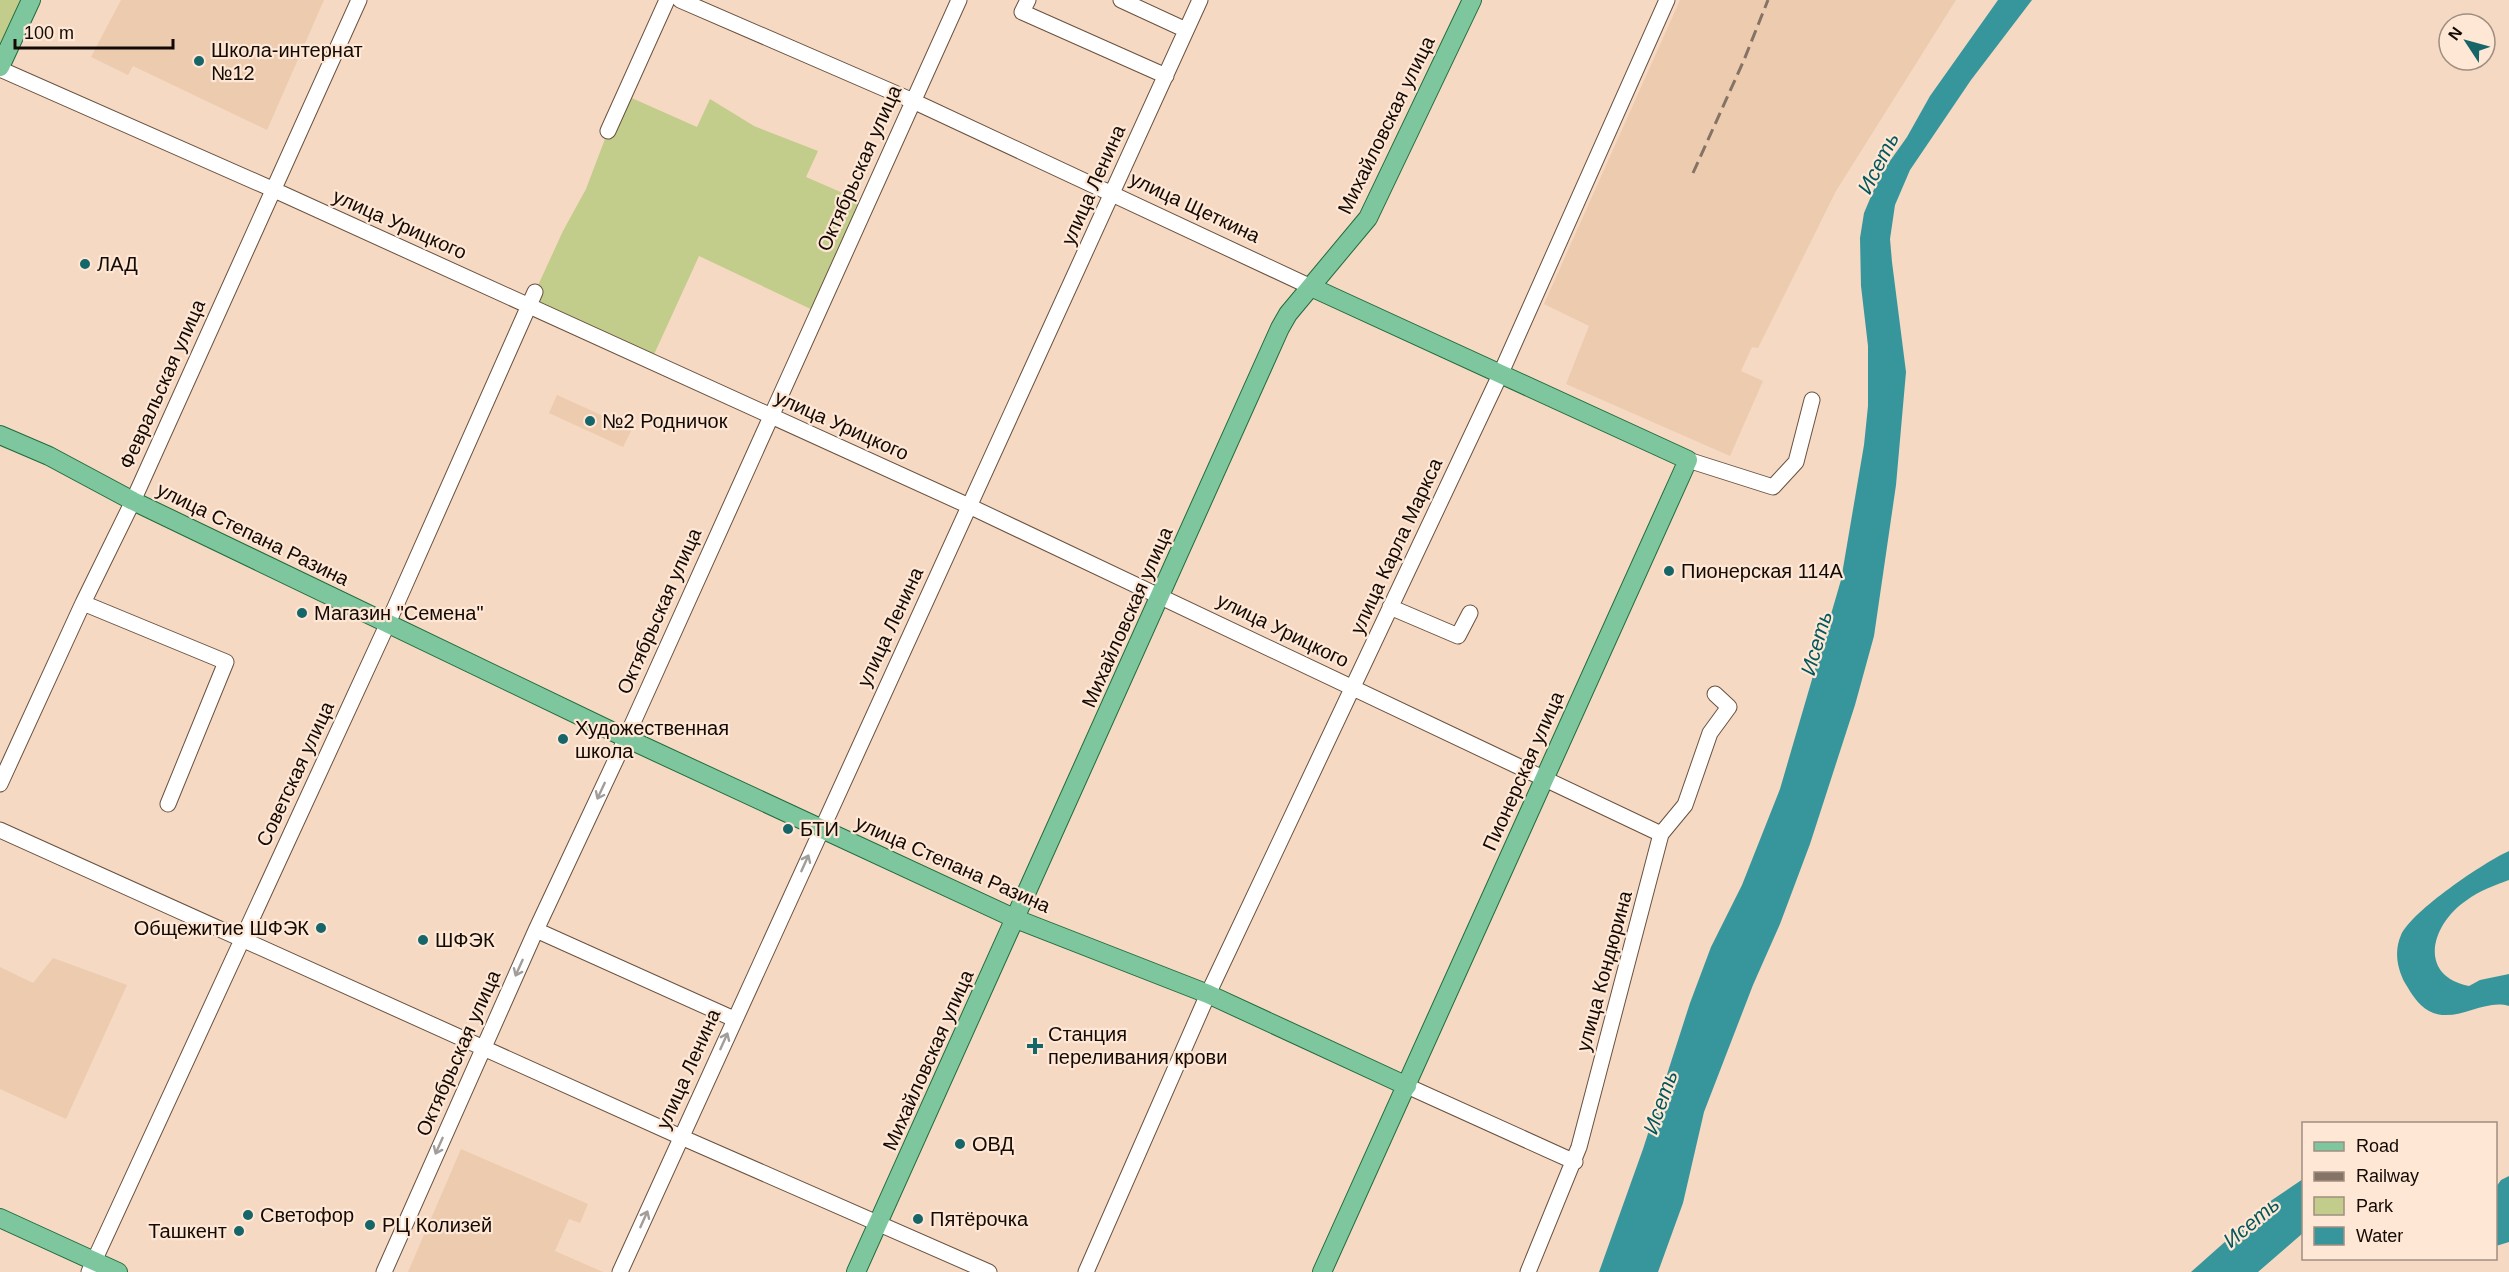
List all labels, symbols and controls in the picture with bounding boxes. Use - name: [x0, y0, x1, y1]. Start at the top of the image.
- scale bar: [15, 12, 172, 50]
- north arrow: [2437, 12, 2497, 72]
- text: 100 m: [24, 23, 74, 43]
- text: N: [2445, 24, 2466, 43]
- street label: Михайловская улица: [1333, 32, 1439, 217]
- place label: Школа-интернат №12: [211, 39, 363, 84]
- marker: Школа-интернат №12: [192, 54, 206, 68]
- street label: Октябрьская улица: [813, 81, 906, 254]
- street label: улица Ленина: [1057, 121, 1130, 248]
- water label: Исеть: [1853, 129, 1903, 197]
- street label: улица Щеткина: [1126, 167, 1264, 247]
- street label: улица Урицкого: [330, 185, 470, 263]
- place label: ЛАД: [97, 253, 138, 275]
- marker: ЛАД: [78, 257, 92, 271]
- street label: Февральская улица: [115, 295, 210, 472]
- street label: улица Урицкого: [772, 386, 912, 464]
- place label: №2 Родничок: [602, 410, 728, 432]
- marker: №2 Родничок: [583, 414, 597, 428]
- street label: улица Карла Маркса: [1346, 454, 1447, 637]
- street label: улица Степана Разина: [153, 478, 353, 590]
- street label: Михайловская улица: [1077, 523, 1177, 711]
- street label: Октябрьская улица: [613, 524, 706, 697]
- place label: Пионерская 114А: [1681, 560, 1844, 582]
- street label: улица Ленина: [853, 563, 928, 690]
- marker: Пионерская 114А: [1662, 564, 1676, 578]
- street label: улица Урицкого: [1213, 589, 1353, 671]
- place label: Магазин "Семена": [314, 602, 484, 624]
- marker: Магазин "Семена": [295, 606, 309, 620]
- water label: Исеть: [1796, 608, 1836, 678]
- street label: Пионерская улица: [1478, 687, 1568, 854]
- street label: Советская улица: [252, 697, 339, 850]
- place label: Художественная школа: [575, 717, 729, 762]
- marker: Художественная школа: [556, 732, 570, 746]
- one-way arrow: [594, 782, 606, 800]
- street label: улица Степана Разина: [852, 811, 1055, 917]
- place label: БТИ: [800, 818, 839, 840]
- marker: БТИ: [781, 822, 795, 836]
- one-way arrow: [800, 855, 812, 873]
- street label: улица Кондюрина: [1572, 887, 1636, 1054]
- place label: Общежитие ШФЭК: [134, 917, 309, 939]
- marker: Общежитие ШФЭК: [314, 921, 328, 935]
- place label: ШФЭК: [435, 929, 495, 951]
- marker: ШФЭК: [416, 933, 430, 947]
- one-way arrow: [512, 959, 524, 977]
- street label: Октябрьская улица: [412, 966, 505, 1139]
- street label: Михайловская улица: [878, 966, 978, 1154]
- street label: улица Ленина: [652, 1005, 725, 1132]
- place label: Станция переливания крови: [1048, 1023, 1227, 1068]
- one-way arrow: [719, 1032, 730, 1050]
- marker: Станция переливания крови: [1026, 1037, 1044, 1055]
- water label: Исеть: [1638, 1067, 1682, 1137]
- legend: [2302, 1122, 2497, 1260]
- place label: ОВД: [972, 1133, 1014, 1155]
- text: Road: [2356, 1136, 2399, 1156]
- one-way arrow: [433, 1137, 445, 1155]
- marker: ОВД: [953, 1137, 967, 1151]
- text: Railway: [2356, 1166, 2419, 1186]
- water label: Исеть: [2219, 1192, 2283, 1252]
- text: Park: [2356, 1196, 2394, 1216]
- place label: Светофор: [260, 1204, 354, 1226]
- marker: Светофор: [241, 1208, 255, 1222]
- place label: Пятёрочка: [930, 1208, 1029, 1230]
- one-way arrow: [639, 1210, 651, 1228]
- marker: Пятёрочка: [911, 1212, 925, 1226]
- place label: РЦ Колизей: [382, 1214, 492, 1236]
- marker: РЦ Колизей: [363, 1218, 377, 1232]
- place label: Ташкент: [148, 1220, 227, 1242]
- marker: Ташкент: [232, 1224, 246, 1238]
- text: Water: [2356, 1226, 2403, 1246]

